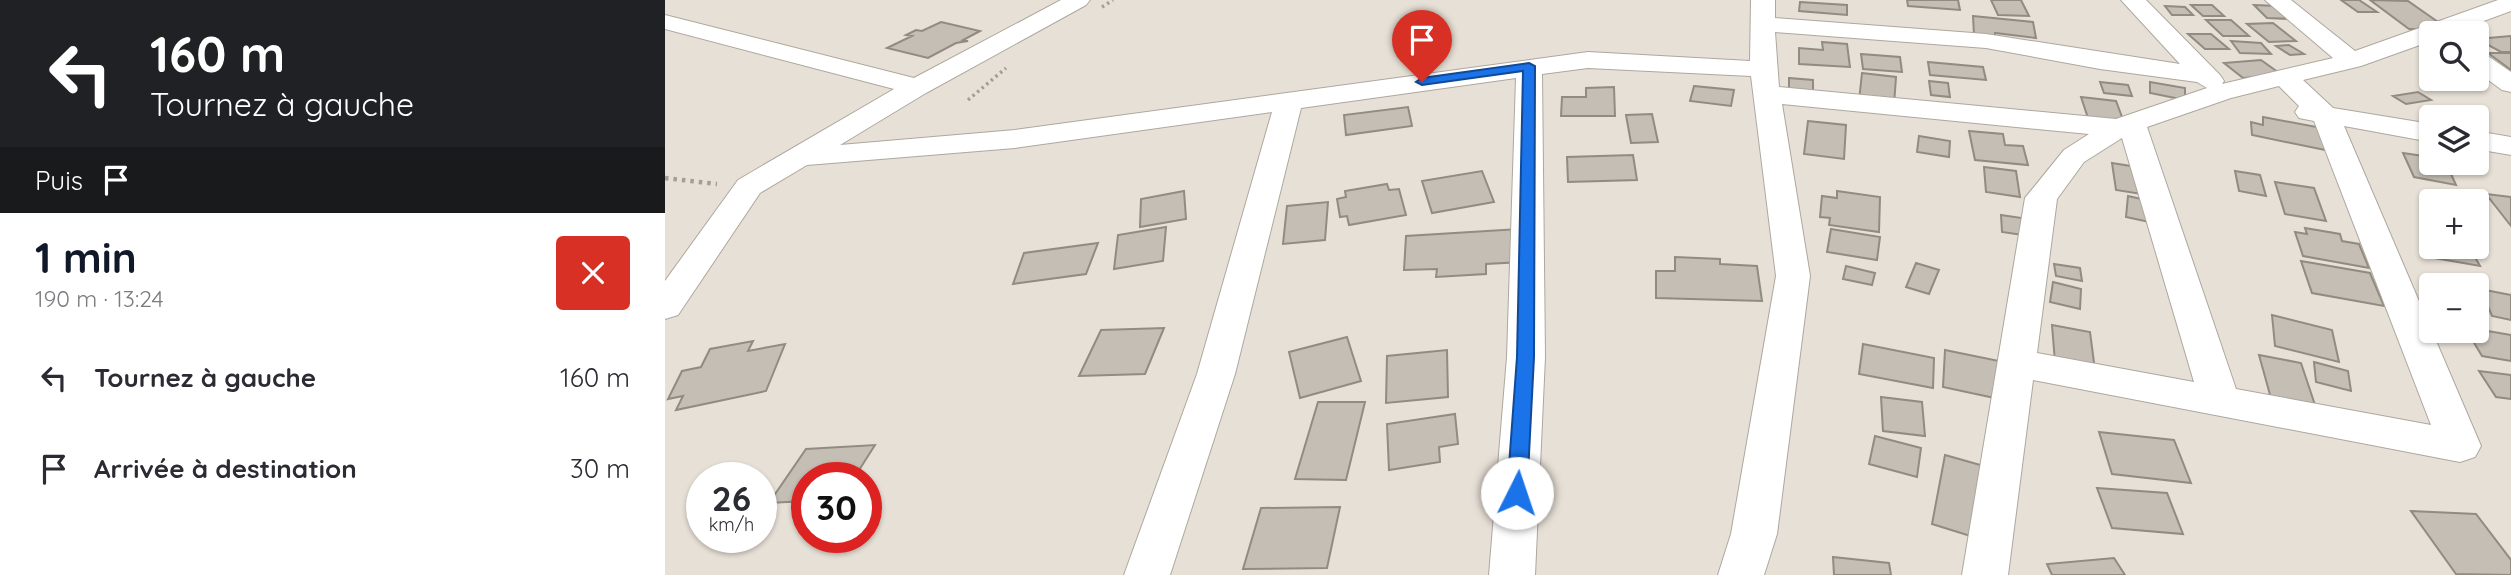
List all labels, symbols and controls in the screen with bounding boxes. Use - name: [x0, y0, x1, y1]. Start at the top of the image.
- pin: [1392, 10, 1452, 82]
- icon: arrive: [1403, 21, 1441, 59]
- map controls: [2419, 21, 2489, 343]
- button: search: [2419, 21, 2489, 91]
- text: 160 m: [150, 23, 285, 84]
- icon: left: [35, 28, 126, 119]
- text: Tournez à gauche: [150, 84, 414, 124]
- button: layers: [2419, 105, 2489, 175]
- icon: arrive: [97, 161, 135, 199]
- text: Puis: [35, 164, 83, 197]
- button: +: [2419, 189, 2489, 259]
- text: 1 min: [35, 231, 137, 284]
- button: close: [556, 236, 630, 310]
- button: −: [2419, 273, 2489, 343]
- text: 190 m · 13:24: [35, 284, 164, 313]
- icon: left: [35, 359, 73, 397]
- text: Tournez à gauche: [94, 361, 316, 394]
- text: 160 m: [560, 361, 630, 394]
- icon: arrive: [35, 450, 73, 488]
- text: Arrivée à destination: [94, 452, 357, 485]
- text: 30 m: [570, 452, 630, 485]
- position arrow: [1480, 456, 1554, 530]
- speed limit sign: 30: [791, 462, 882, 553]
- text: 26: [712, 476, 751, 520]
- text: km/h: [709, 513, 754, 536]

